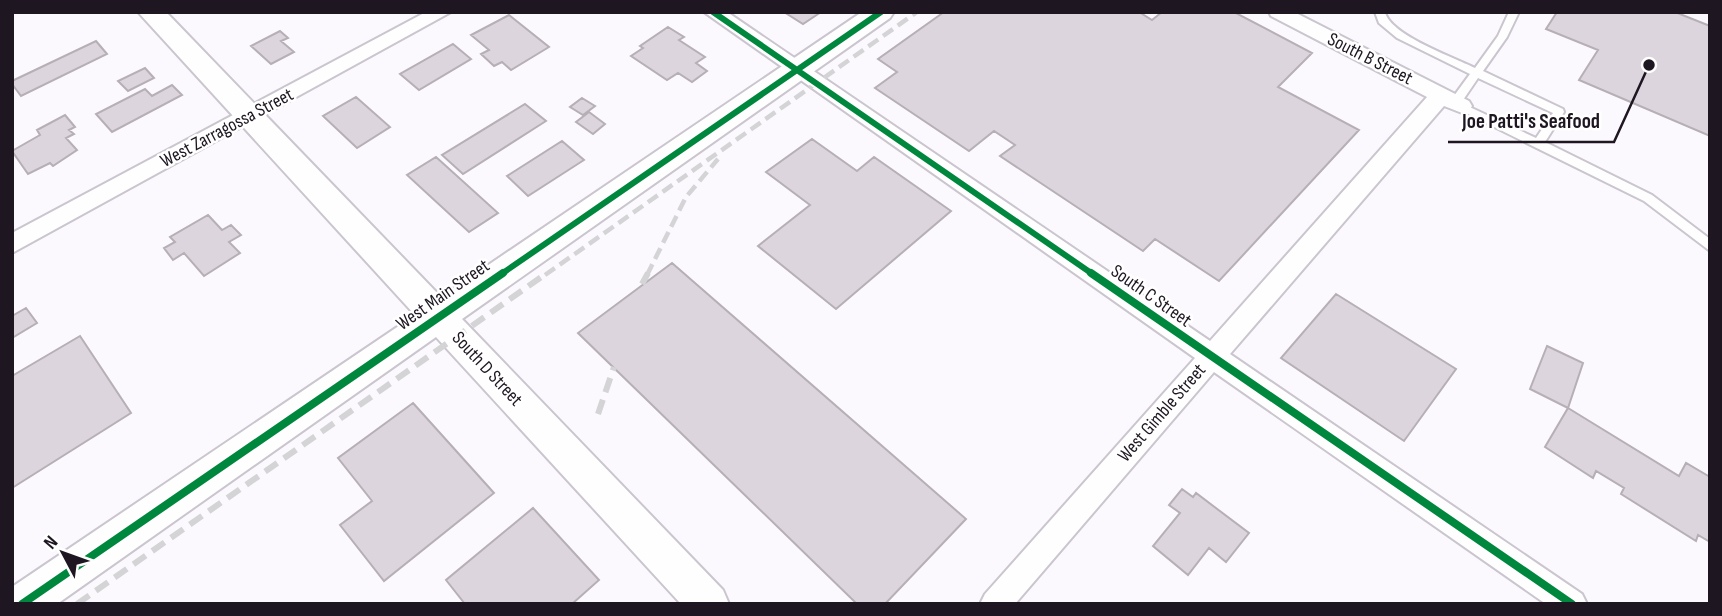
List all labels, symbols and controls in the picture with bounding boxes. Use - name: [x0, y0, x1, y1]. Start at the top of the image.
- street label: South B Street: [1324, 28, 1417, 90]
- street label: West Zarragossa Street: [157, 83, 298, 173]
- callout: Joe Patti's Seafood: [1448, 100, 1614, 142]
- text: Joe Patti's Seafood: [1461, 109, 1600, 134]
- street label: West Main Street: [392, 254, 494, 336]
- street label: South C Street: [1106, 260, 1196, 332]
- street label: South D Street: [447, 327, 527, 411]
- street label: West Gimble Street: [1113, 359, 1211, 467]
- north arrow: [28, 518, 98, 588]
- text: N: [39, 531, 63, 554]

